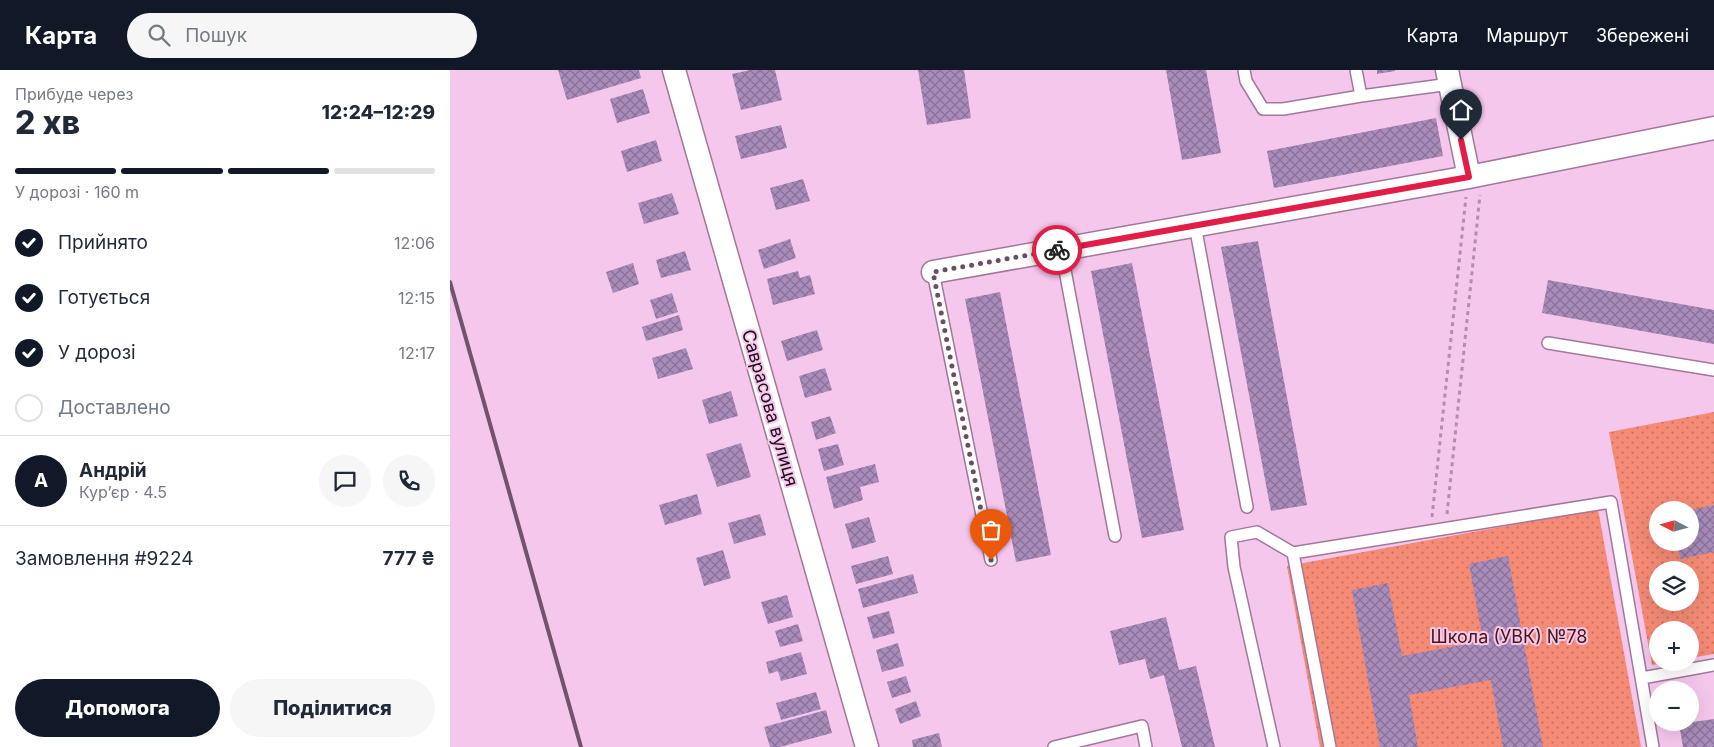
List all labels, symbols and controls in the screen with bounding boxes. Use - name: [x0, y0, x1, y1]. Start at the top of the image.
- search box: [127, 13, 477, 58]
- text: Карта: [25, 21, 97, 50]
- icon: search: [145, 21, 173, 49]
- text: Пошук: [185, 24, 247, 47]
- text: Карта: [1407, 25, 1458, 46]
- text: Маршрут: [1486, 25, 1568, 46]
- text: Збережені: [1596, 25, 1689, 46]
- text: Прибуде через: [15, 84, 133, 104]
- pin: [1440, 89, 1482, 140]
- icon: home: [1447, 96, 1475, 124]
- text: 12:24–12:29: [322, 101, 435, 124]
- text: 2 хв: [15, 103, 80, 142]
- text: У дорозі · 160 m: [15, 182, 139, 202]
- courier: [1032, 225, 1082, 275]
- icon: check: [15, 229, 43, 257]
- text: Прийнято: [58, 231, 148, 254]
- text: 12:06: [394, 233, 435, 253]
- icon: bike: [1043, 236, 1071, 264]
- icon: check: [15, 284, 43, 312]
- text: Готується: [58, 286, 150, 309]
- text: 12:15: [398, 288, 435, 308]
- street label: Саврасова вулиця: [738, 327, 803, 489]
- icon: check: [15, 339, 43, 367]
- text: У дорозі: [58, 341, 136, 364]
- text: 12:17: [399, 343, 435, 363]
- text: Доставлено: [58, 396, 171, 419]
- button: chat: [319, 455, 371, 507]
- button: phone: [383, 455, 435, 507]
- text: Андрій: [79, 459, 147, 482]
- text: А: [34, 469, 48, 492]
- text: Кур’єр · 4.5: [79, 482, 167, 502]
- north arrow: [1649, 501, 1699, 551]
- map controls: [1649, 501, 1699, 731]
- pin: [970, 509, 1012, 560]
- icon: bag: [977, 516, 1005, 544]
- text: Замовлення #9224: [15, 547, 193, 570]
- text: 777 ₴: [383, 547, 435, 570]
- button: layers: [1649, 561, 1699, 611]
- button: +: [1649, 621, 1699, 671]
- park label: Школа (УВК) №78: [1430, 626, 1588, 647]
- button: Допомога: [15, 679, 220, 737]
- button: Поділитися: [230, 679, 435, 737]
- button: −: [1649, 681, 1699, 731]

